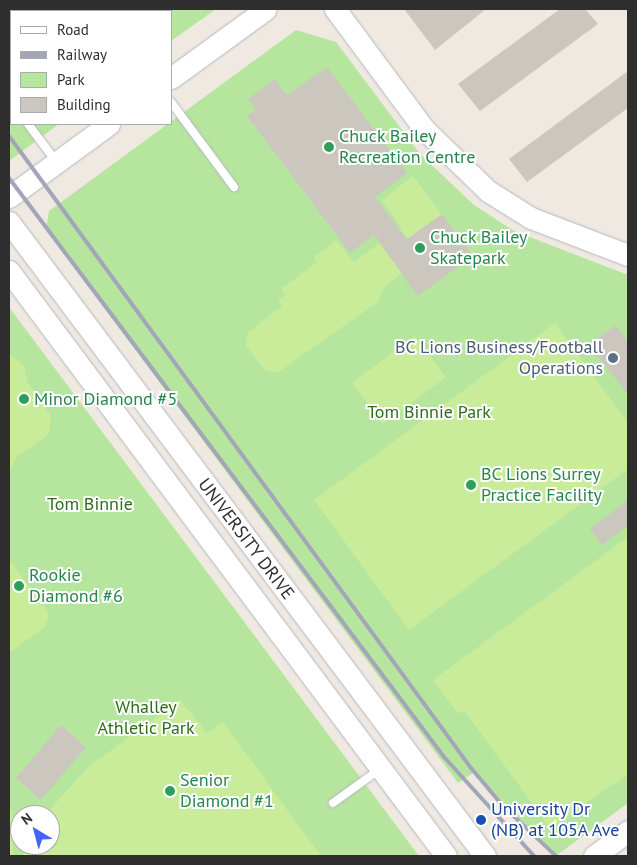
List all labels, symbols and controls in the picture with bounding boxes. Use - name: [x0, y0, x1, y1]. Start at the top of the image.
- legend: [10, 10, 172, 125]
- text: Road: [57, 20, 89, 39]
- text: Railway: [57, 45, 107, 64]
- text: Park: [57, 70, 85, 89]
- text: Building: [57, 95, 111, 114]
- place label: Chuck Bailey Recreation Centre: [339, 126, 475, 168]
- marker: Chuck Bailey Recreation Centre: [323, 141, 335, 153]
- place label: Chuck Bailey Skatepark: [430, 227, 528, 270]
- marker: Chuck Bailey Skatepark: [414, 242, 426, 254]
- place label: BC Lions Business/Football Operations: [394, 337, 603, 379]
- marker: BC Lions Business/Football Operations: [607, 352, 619, 364]
- place label: Minor Diamond #5: [34, 388, 177, 410]
- marker: Minor Diamond #5: [18, 393, 30, 405]
- park label: Tom Binnie Park: [367, 401, 491, 423]
- place label: BC Lions Surrey Practice Facility: [481, 464, 602, 506]
- street label: UNIVERSITY DRIVE: [193, 474, 299, 604]
- marker: BC Lions Surrey Practice Facility: [465, 479, 477, 491]
- park label: Tom Binnie: [47, 493, 133, 515]
- place label: Rookie Diamond #6: [29, 565, 123, 608]
- marker: Rookie Diamond #6: [13, 580, 25, 592]
- park label: Whalley Athletic Park: [97, 697, 195, 740]
- place label: Senior Diamond #1: [180, 770, 274, 812]
- marker: Senior Diamond #1: [164, 785, 176, 797]
- place label: University Dr (NB) at 105A Ave: [491, 799, 621, 842]
- north arrow: [10, 805, 60, 855]
- text: N: [17, 809, 36, 829]
- marker: University Dr (NB) at 105A Ave: [475, 814, 487, 826]

